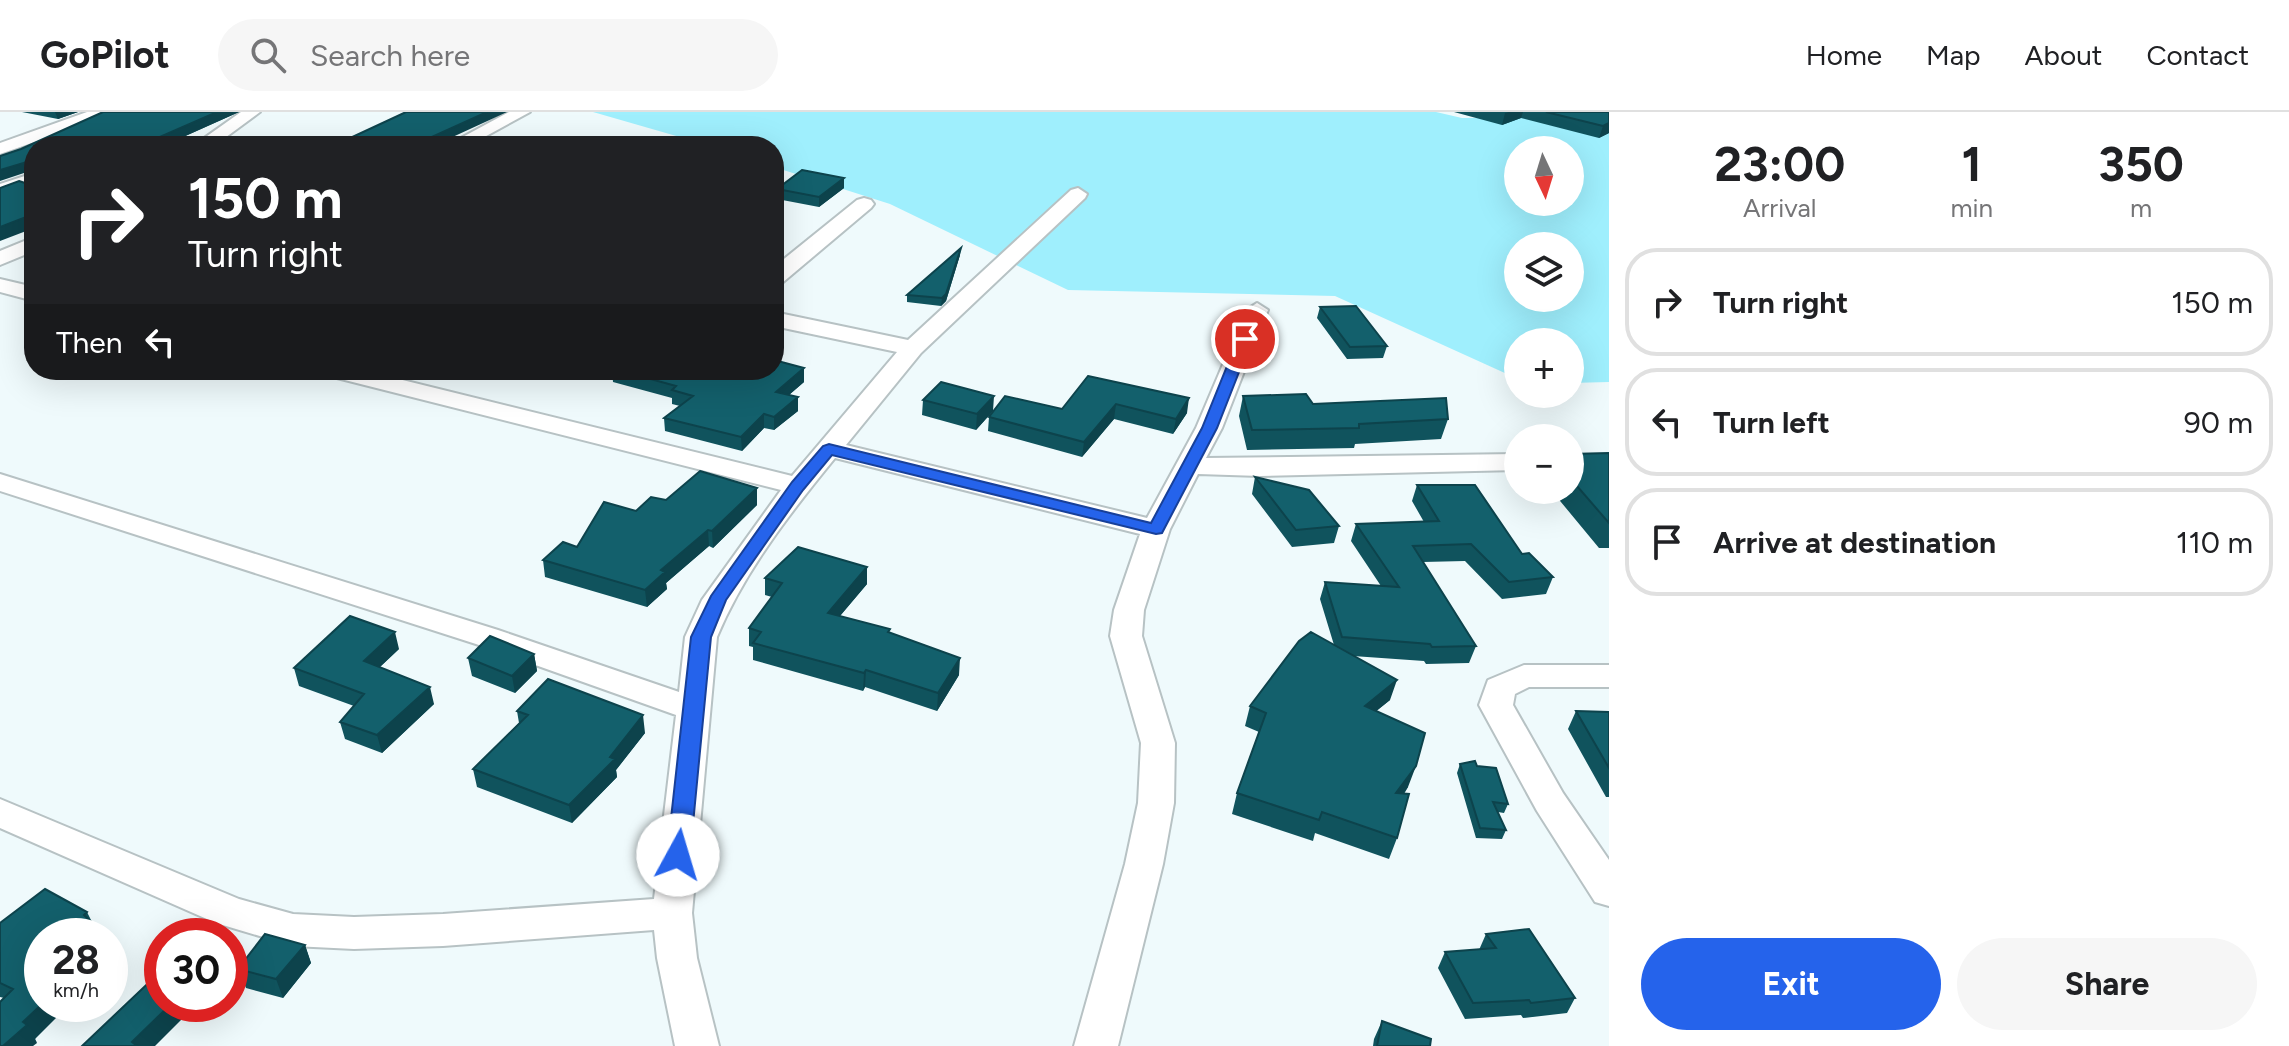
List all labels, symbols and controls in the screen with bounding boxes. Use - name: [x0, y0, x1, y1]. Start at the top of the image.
- search box: [218, 19, 778, 91]
- text: GoPilot: [40, 32, 170, 78]
- icon: search: [246, 33, 290, 77]
- text: Search here: [310, 37, 470, 74]
- text: Home: [1806, 38, 1882, 72]
- text: Map: [1926, 38, 1981, 72]
- text: About: [2025, 38, 2102, 72]
- text: Contact: [2146, 38, 2249, 72]
- text: 23:00: [1714, 135, 1845, 193]
- text: 1: [1962, 135, 1982, 193]
- text: 350: [2098, 135, 2184, 193]
- north arrow: [1504, 136, 1584, 216]
- map controls: [1504, 136, 1584, 504]
- text: 150 m: [188, 165, 343, 232]
- icon: right: [56, 168, 160, 272]
- text: Arrival: [1743, 192, 1816, 224]
- text: min: [1950, 192, 1993, 224]
- text: m: [2130, 192, 2152, 224]
- button: layers: [1504, 232, 1584, 312]
- text: Turn right: [188, 233, 343, 276]
- icon: right: [1645, 280, 1689, 324]
- text: Turn right: [1713, 284, 1848, 321]
- text: 150 m: [2171, 284, 2253, 321]
- pin: [1211, 305, 1279, 373]
- icon: arrive: [1223, 317, 1267, 361]
- icon: left: [138, 320, 182, 364]
- text: Then: [56, 324, 122, 361]
- button: +: [1504, 328, 1584, 408]
- icon: left: [1645, 400, 1689, 444]
- text: Turn left: [1713, 404, 1830, 441]
- text: 90 m: [2184, 404, 2253, 441]
- button: −: [1504, 424, 1584, 504]
- icon: arrive: [1645, 520, 1689, 564]
- text: Arrive at destination: [1713, 524, 1996, 561]
- text: 110 m: [2176, 524, 2253, 561]
- position arrow: [636, 813, 720, 897]
- speed limit sign: 30: [144, 918, 248, 1022]
- text: 28: [52, 936, 100, 984]
- button: Exit: [1641, 938, 1941, 1030]
- button: Share: [1957, 938, 2257, 1030]
- text: km/h: [53, 978, 99, 1002]

